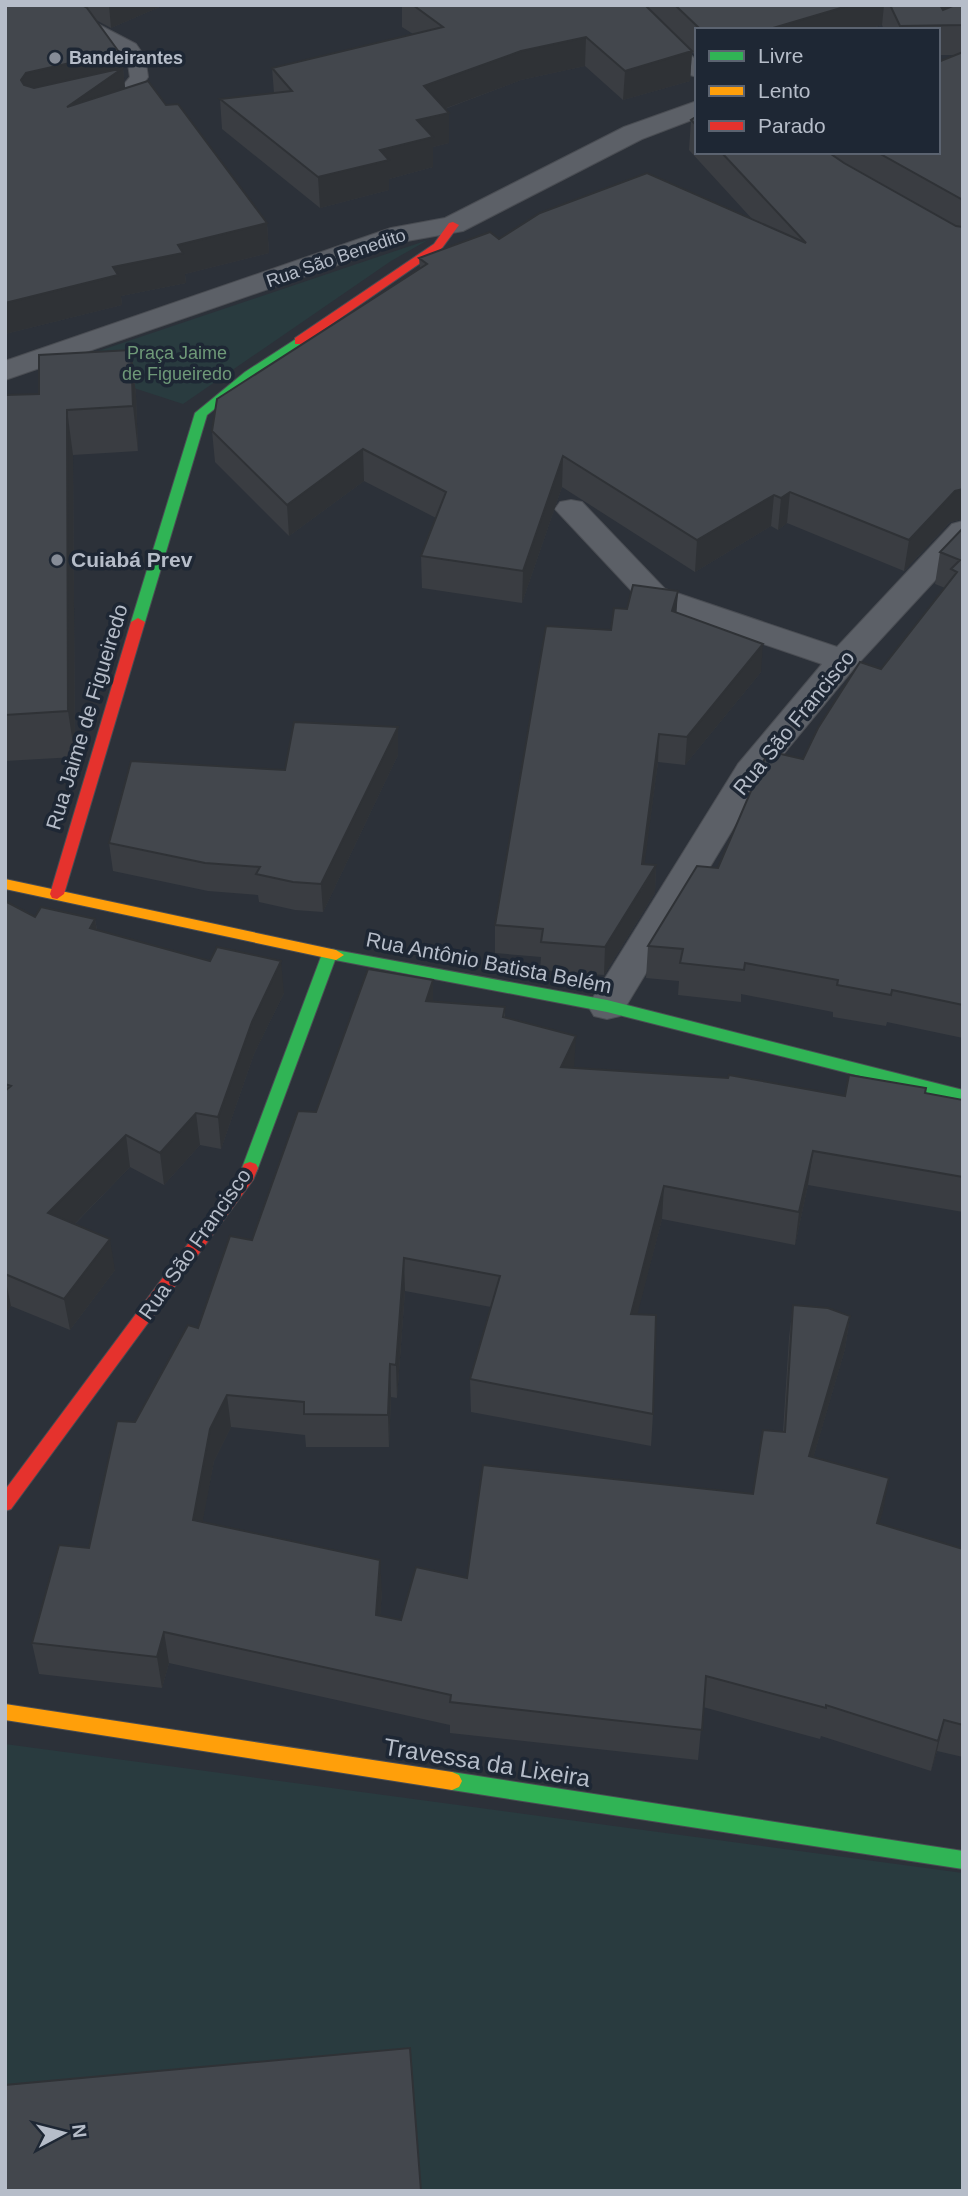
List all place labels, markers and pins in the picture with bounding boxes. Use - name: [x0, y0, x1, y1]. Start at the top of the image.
- place label: Bandeirantes: [69, 48, 183, 68]
- marker: Bandeirantes: [47, 50, 63, 66]
- place label: Cuiabá Prev: [71, 548, 193, 571]
- marker: Cuiabá Prev: [49, 552, 65, 568]

